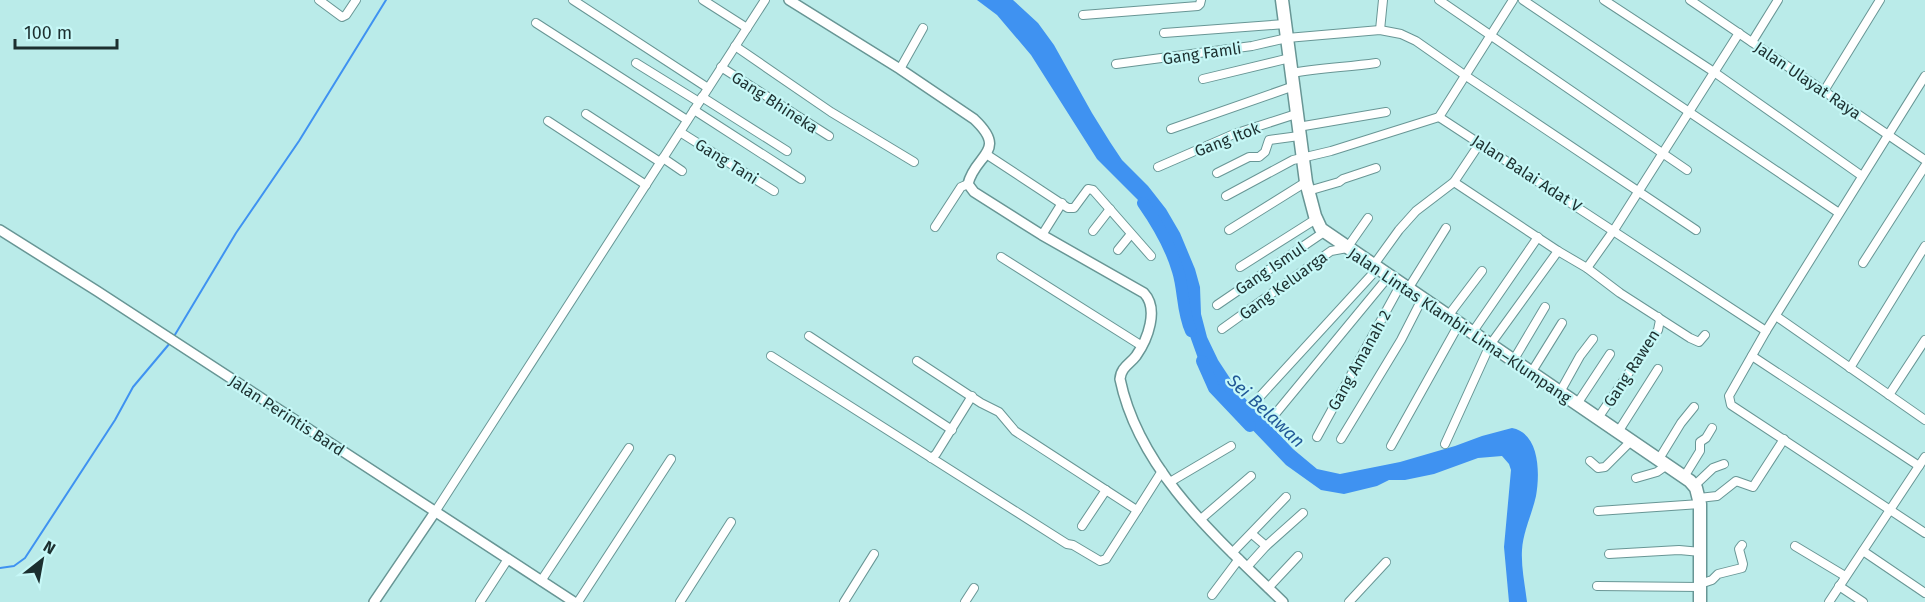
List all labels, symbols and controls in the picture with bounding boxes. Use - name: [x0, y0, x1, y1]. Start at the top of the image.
- scale bar: [15, 12, 117, 50]
- text: 100 m: [24, 22, 72, 44]
- street label: Jalan Ulayat Raya: [1751, 38, 1865, 123]
- street label: Gang Famli: [1162, 39, 1243, 68]
- street label: Gang Bhineka: [728, 67, 821, 137]
- street label: Gang Itok: [1192, 118, 1263, 161]
- street label: Jalan Balai Adat V: [1468, 131, 1585, 216]
- street label: Gang Tani: [692, 135, 762, 188]
- street label: Gang Ismul: [1232, 238, 1309, 299]
- street label: Jalan Lintas Klambir Lima–Klumpang: [1345, 243, 1575, 408]
- street label: Gang Keluarga: [1236, 247, 1331, 324]
- street label: Gang Amanah 2: [1324, 307, 1395, 414]
- street label: Gang Rawen: [1599, 326, 1663, 411]
- water label: Sei Belawan: [1222, 369, 1309, 452]
- street label: Jalan Perintis Bard: [226, 371, 348, 460]
- north arrow: [12, 530, 72, 590]
- text: N: [40, 537, 59, 558]

